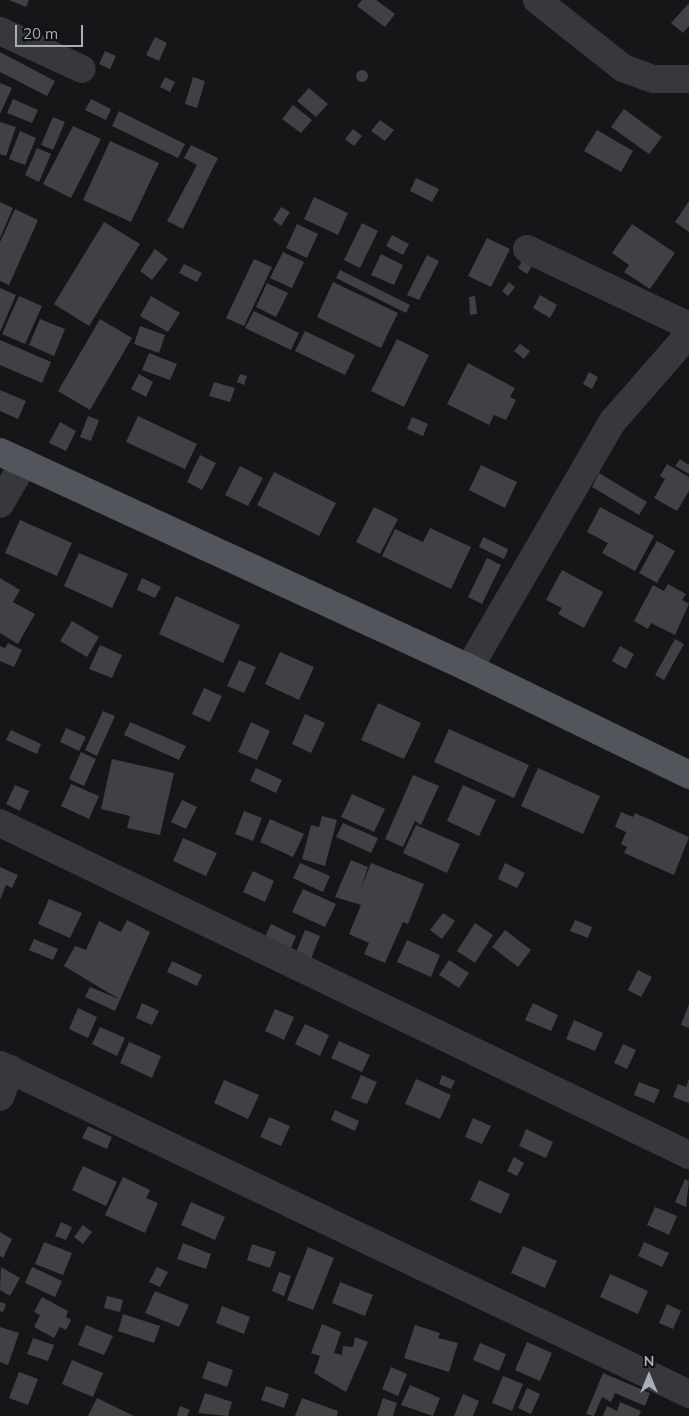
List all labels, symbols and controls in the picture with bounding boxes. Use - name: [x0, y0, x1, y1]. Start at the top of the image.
- scale bar: [18, 15, 85, 47]
- text: 20 m: [23, 24, 58, 43]
- north arrow: [624, 1351, 674, 1401]
- text: N: [644, 1352, 654, 1370]

